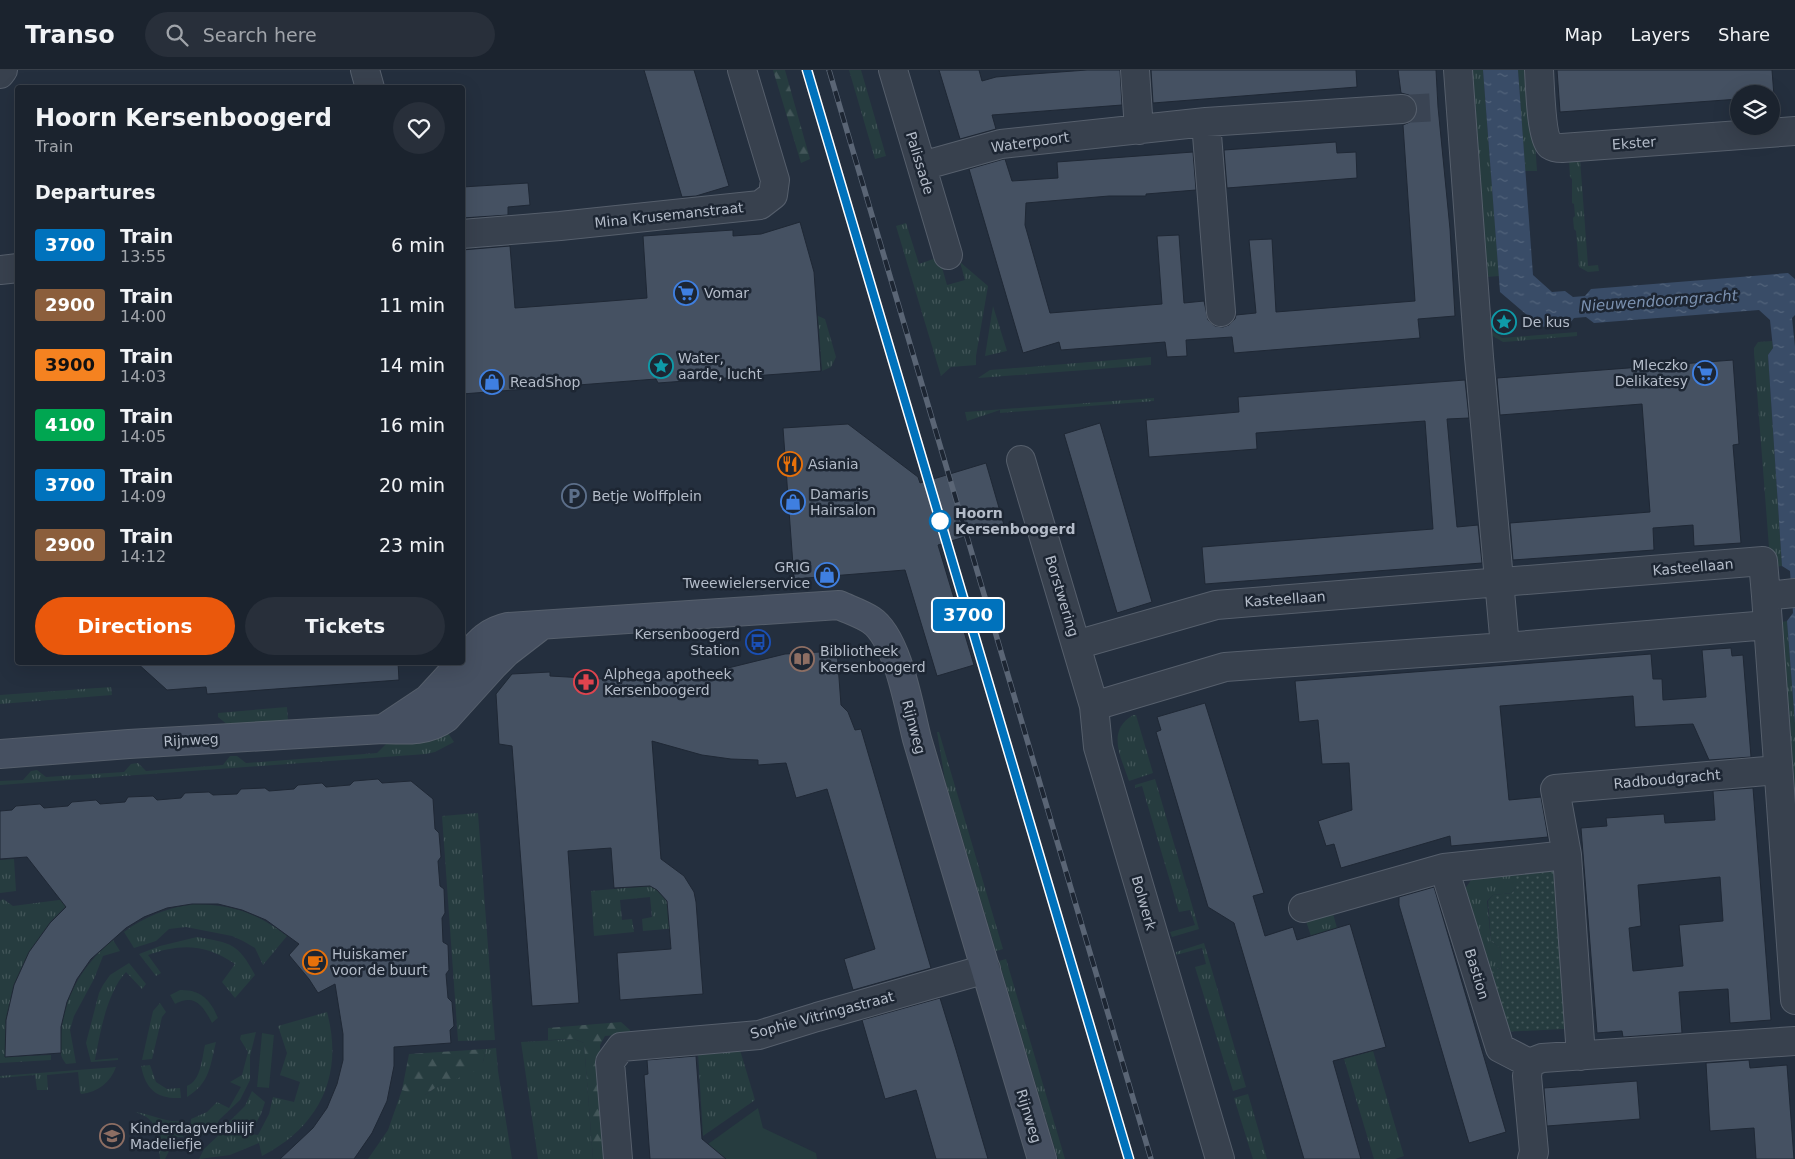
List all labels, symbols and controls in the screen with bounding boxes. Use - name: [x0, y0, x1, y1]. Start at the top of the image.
- search box: [145, 12, 495, 57]
- text: Transo: [25, 21, 115, 49]
- icon: search: [163, 21, 191, 49]
- text: Search here: [203, 24, 317, 46]
- text: Map: [1564, 24, 1602, 45]
- text: Layers: [1630, 24, 1690, 45]
- text: Share: [1718, 24, 1770, 45]
- map controls: [1730, 85, 1780, 135]
- button: layers: [1730, 85, 1780, 135]
- button: heart: [393, 102, 445, 154]
- text: Hoorn Kersenboogerd: [35, 104, 332, 132]
- street label: Waterpoort: [990, 129, 1071, 155]
- street label: Palissade: [903, 130, 937, 196]
- street label: Ekster: [1611, 133, 1657, 153]
- text: Train: [35, 137, 73, 156]
- text: Departures: [35, 181, 156, 203]
- street label: Mina Krusemanstraat: [594, 199, 745, 231]
- text: Train: [120, 225, 173, 247]
- text: 3700: [45, 234, 95, 255]
- text: 6 min: [391, 234, 445, 256]
- text: 13:55: [120, 247, 166, 266]
- supermarket icon: Vomar: [673, 280, 699, 306]
- text: Train: [120, 285, 173, 307]
- place label: Vomar: [704, 285, 749, 301]
- water label: Nieuwendoorngracht: [1580, 286, 1739, 315]
- text: 2900: [45, 294, 95, 315]
- text: 11 min: [379, 294, 445, 316]
- text: 14:00: [120, 307, 166, 326]
- place icon: De kus: [1491, 309, 1517, 335]
- place label: De kus: [1522, 314, 1570, 330]
- text: Train: [120, 345, 173, 367]
- place label: Water, aarde, lucht: [678, 350, 762, 382]
- place icon: Water, aarde, lucht: [648, 353, 674, 379]
- text: 3900: [45, 354, 95, 375]
- text: 14 min: [379, 354, 445, 376]
- place label: Mleczko Delikatesy: [1615, 357, 1688, 389]
- supermarket icon: Mleczko Delikatesy: [1692, 360, 1718, 386]
- text: 14:03: [120, 367, 166, 386]
- shop icon: ReadShop: [479, 369, 505, 395]
- place label: ReadShop: [510, 374, 581, 390]
- text: Train: [120, 405, 173, 427]
- text: 4100: [45, 414, 95, 435]
- text: 16 min: [379, 414, 445, 436]
- text: 14:05: [120, 427, 166, 446]
- restaurant icon: Asiania: [777, 451, 803, 477]
- place label: Asiania: [808, 456, 859, 472]
- text: Train: [120, 465, 173, 487]
- text: 3700: [45, 474, 95, 495]
- text: 20 min: [379, 474, 445, 496]
- parking icon: Betje Wolffplein: [561, 483, 587, 509]
- place label: Damaris Hairsalon: [810, 486, 876, 518]
- text: 14:09: [120, 487, 166, 506]
- place label: Betje Wolffplein: [592, 488, 702, 504]
- shop icon: Damaris Hairsalon: [780, 489, 806, 515]
- place label: Hoorn Kersenboogerd: [955, 505, 1076, 537]
- marker: Hoorn Kersenboogerd: [929, 510, 951, 532]
- text: Train: [120, 525, 173, 547]
- text: 2900: [45, 534, 95, 555]
- text: 23 min: [379, 534, 445, 556]
- text: 14:12: [120, 547, 166, 566]
- street label: Borstwering: [1042, 553, 1082, 639]
- street label: Kasteellaan: [1652, 555, 1734, 579]
- place label: GRIG Tweewielerservice: [682, 559, 810, 591]
- shop icon: GRIG Tweewielerservice: [814, 562, 840, 588]
- street label: Kasteellaan: [1244, 588, 1326, 610]
- button: Directions: [35, 597, 235, 655]
- button: Tickets: [245, 597, 445, 655]
- line badge: 3700: [933, 599, 1003, 631]
- text: 3700: [943, 604, 993, 625]
- place label: Kersenboogerd Station: [634, 626, 740, 658]
- bus stop icon: Kersenboogerd Station: [745, 629, 771, 655]
- place label: Bibliotheek Kersenboogerd: [820, 643, 926, 675]
- library icon: Bibliotheek Kersenboogerd: [789, 646, 815, 672]
- place label: Alphega apotheek Kersenboogerd: [604, 666, 732, 698]
- pharmacy icon: Alphega apotheek Kersenboogerd: [573, 669, 599, 695]
- street label: Rijnweg: [899, 698, 929, 756]
- street label: Rijnweg: [163, 731, 219, 749]
- street label: Radboudgracht: [1613, 766, 1722, 792]
- street label: Bolwerk: [1129, 874, 1160, 933]
- place label: Huiskamer voor de buurt: [332, 946, 428, 978]
- street label: Bastion: [1462, 947, 1492, 1001]
- cafe icon: Huiskamer voor de buurt: [302, 949, 328, 975]
- street label: Sophie Vitringastraat: [748, 988, 896, 1042]
- street label: Rijnweg: [1013, 1087, 1045, 1145]
- place label: Kinderdagverbliijf Madeliefje: [130, 1120, 254, 1152]
- school or university icon: Kinderdagverbliijf Madeliefje: [99, 1123, 125, 1149]

